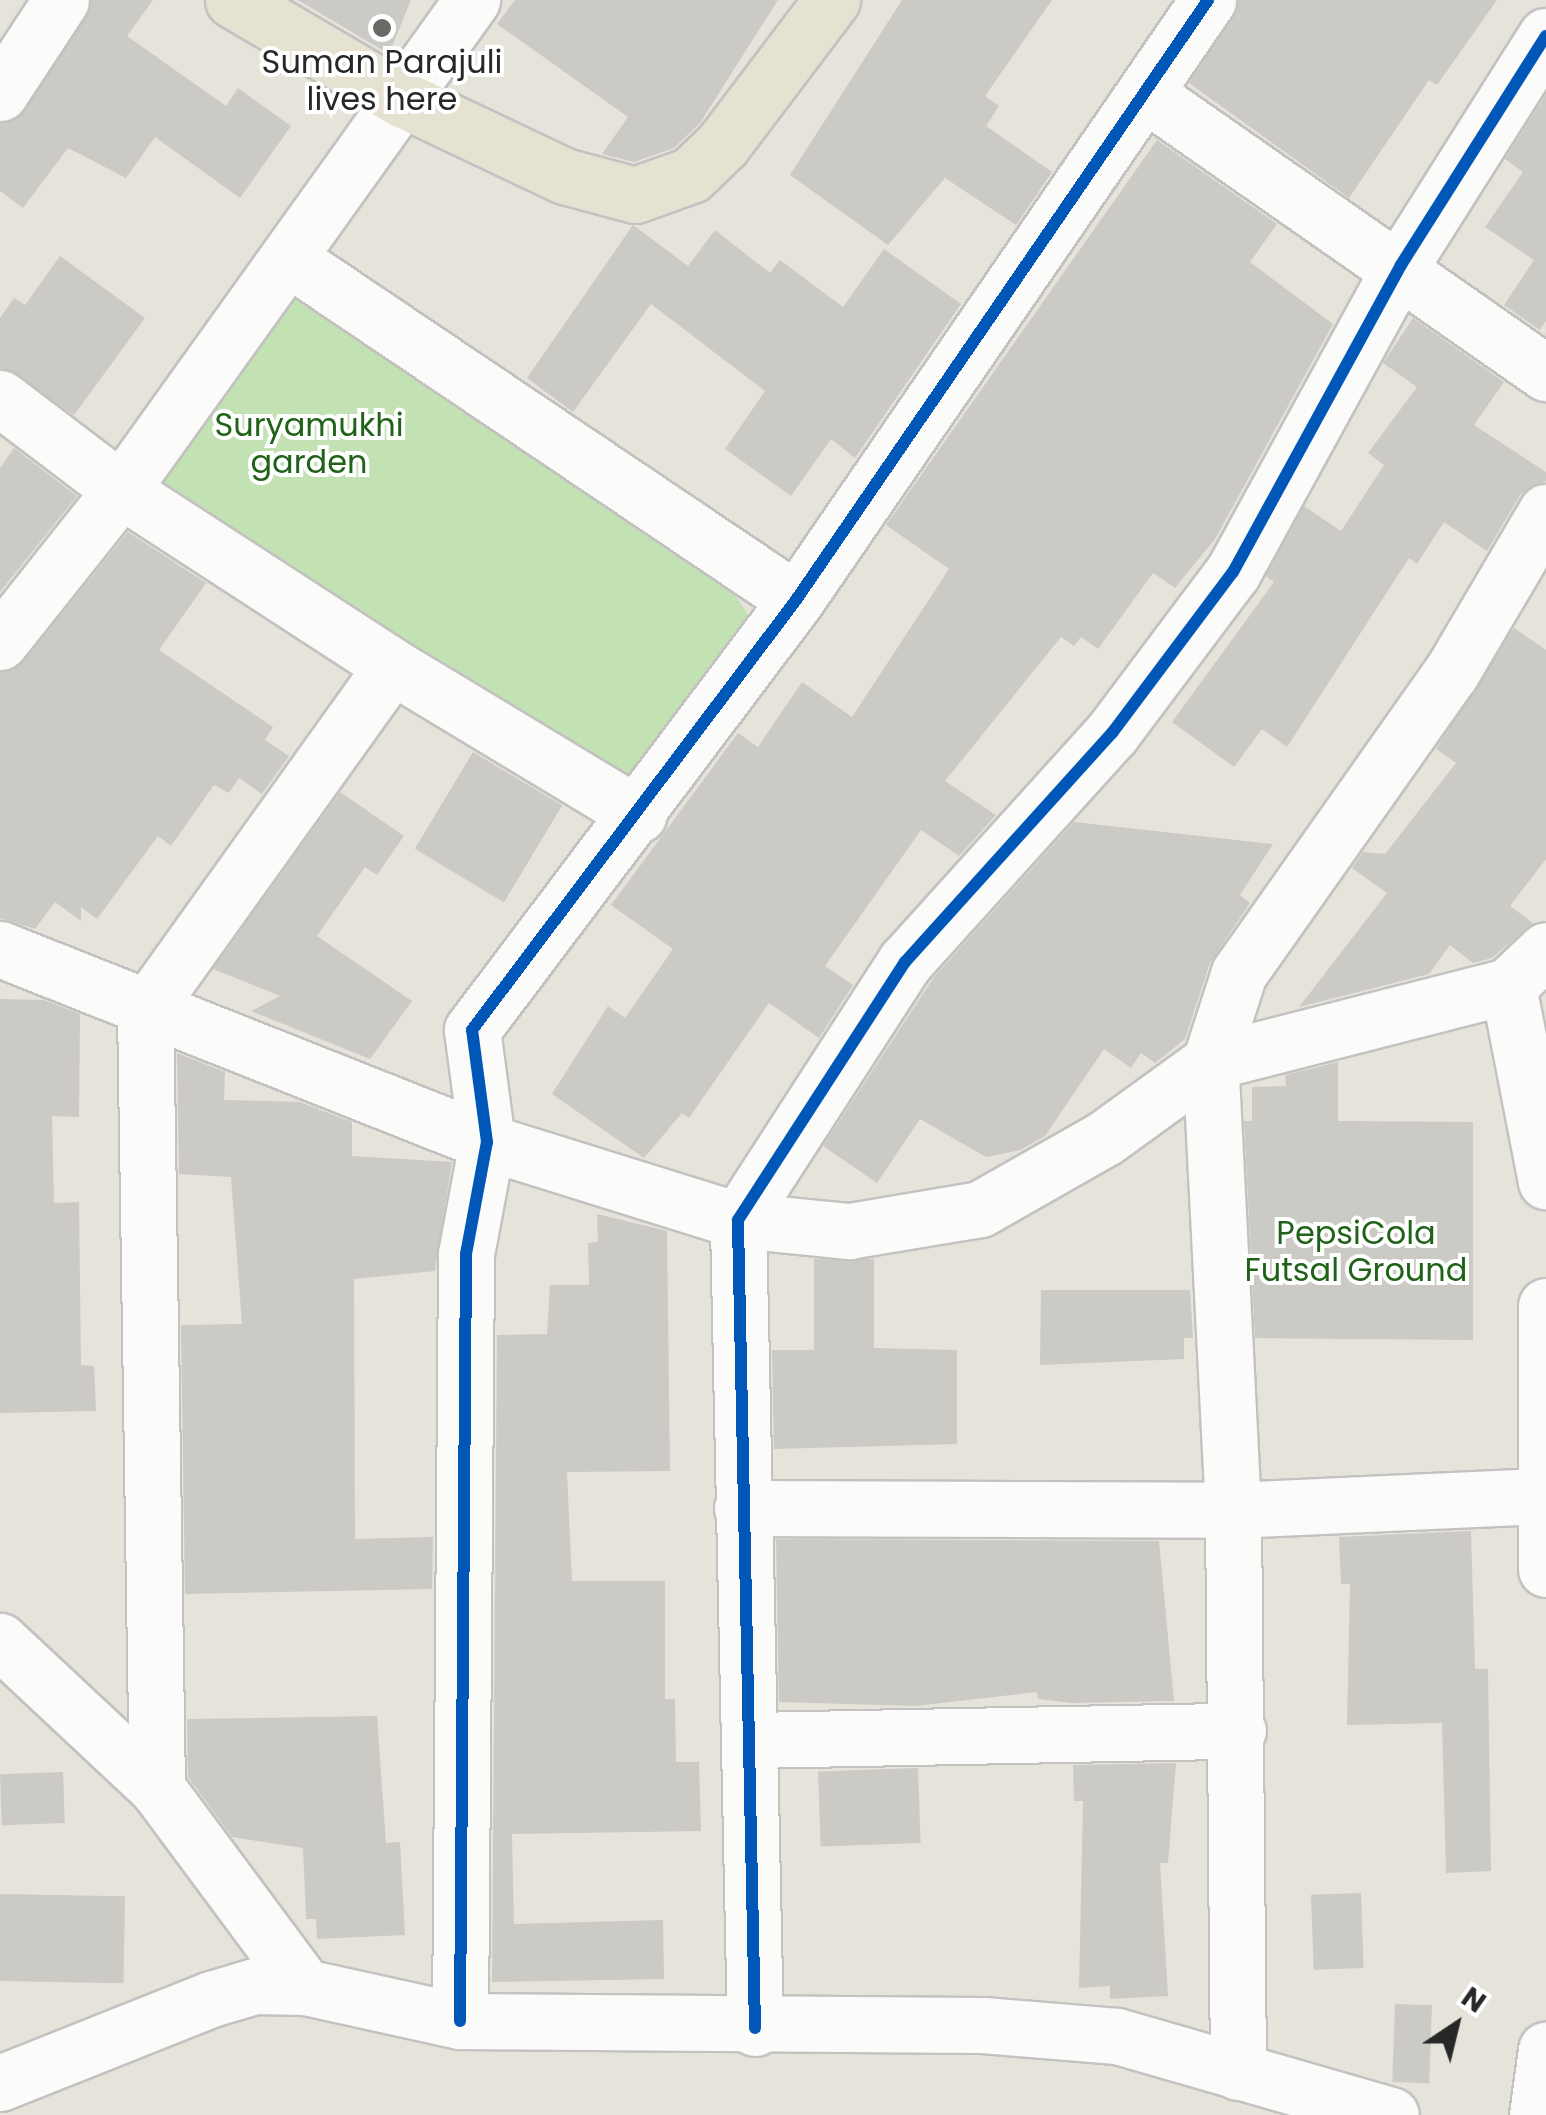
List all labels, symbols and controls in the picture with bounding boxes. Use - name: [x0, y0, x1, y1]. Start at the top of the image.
- marker: Suman Parajuli lives here: [371, 17, 393, 39]
- place label: Suman Parajuli lives here: [262, 44, 502, 119]
- park label: Suryamukhi garden: [214, 407, 404, 482]
- park label: PepsiCola Futsal Ground: [1245, 1215, 1467, 1290]
- north arrow: [1406, 1975, 1506, 2075]
- text: N: [1454, 1978, 1493, 2022]

